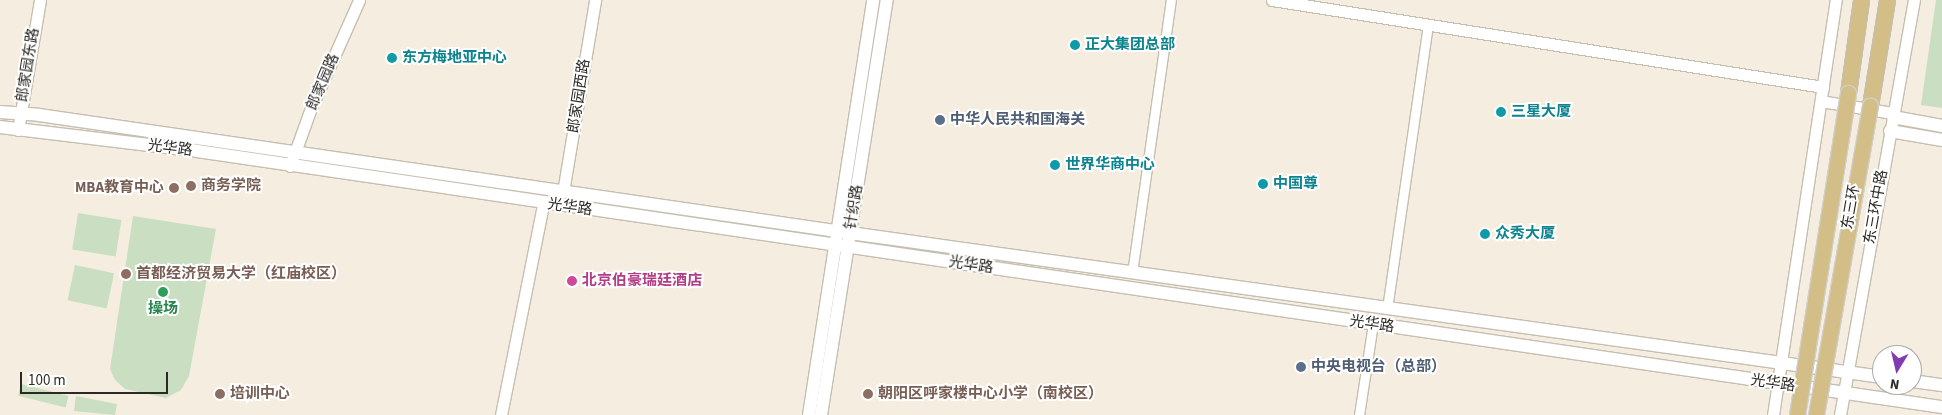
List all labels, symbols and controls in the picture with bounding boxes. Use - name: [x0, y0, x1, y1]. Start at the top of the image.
- street label: 郎家园东路: [13, 27, 43, 103]
- place label: 正大集团总部: [1085, 36, 1175, 54]
- marker: 正大集团总部: [1069, 39, 1081, 51]
- place label: 东方梅地亚中心: [402, 49, 507, 67]
- street label: 郎家园路: [303, 51, 343, 113]
- marker: 东方梅地亚中心: [386, 52, 398, 64]
- street label: 郎家园西路: [564, 58, 594, 134]
- place label: 三星大厦: [1511, 103, 1571, 121]
- marker: 三星大厦: [1495, 106, 1507, 118]
- place label: 中华人民共和国海关: [950, 111, 1085, 129]
- marker: 中华人民共和国海关: [934, 114, 946, 126]
- street label: 光华路: [147, 136, 193, 160]
- place label: 世界华商中心: [1065, 156, 1155, 174]
- marker: 世界华商中心: [1049, 159, 1061, 171]
- street label: 东三环中路: [1861, 169, 1891, 245]
- place label: 中国尊: [1273, 175, 1318, 193]
- place label: 商务学院: [201, 177, 261, 195]
- marker: 中国尊: [1257, 178, 1269, 190]
- place label: MBA教育中心: [75, 179, 164, 197]
- marker: 商务学院: [185, 180, 197, 192]
- marker: MBA教育中心: [168, 182, 180, 194]
- street label: 针织路: [842, 183, 866, 231]
- street label: 东三环: [1838, 183, 1864, 231]
- street label: 光华路: [546, 195, 594, 219]
- place label: 众秀大厦: [1495, 225, 1555, 243]
- marker: 众秀大厦: [1479, 228, 1491, 240]
- street label: 光华路: [947, 253, 995, 277]
- place label: 首都经济贸易大学（红庙校区）: [136, 265, 346, 283]
- marker: 首都经济贸易大学（红庙校区）: [120, 268, 132, 280]
- place label: 北京伯豪瑞廷酒店: [582, 272, 702, 290]
- marker: 北京伯豪瑞廷酒店: [566, 275, 578, 287]
- marker: 操场: [157, 286, 169, 298]
- place label: 操场: [148, 300, 178, 318]
- street label: 光华路: [1348, 312, 1396, 336]
- north arrow: [1872, 345, 1922, 395]
- place label: 中央电视台（总部）: [1311, 358, 1446, 376]
- marker: 中央电视台（总部）: [1295, 361, 1307, 373]
- scale bar: [22, 362, 170, 394]
- text: 100 m: [28, 370, 66, 391]
- street label: 光华路: [1749, 371, 1797, 395]
- text: N: [1889, 373, 1901, 394]
- place label: 培训中心: [230, 385, 290, 403]
- place label: 朝阳区呼家楼中心小学（南校区）: [878, 385, 1103, 403]
- marker: 培训中心: [214, 388, 226, 400]
- marker: 朝阳区呼家楼中心小学（南校区）: [862, 388, 874, 400]

